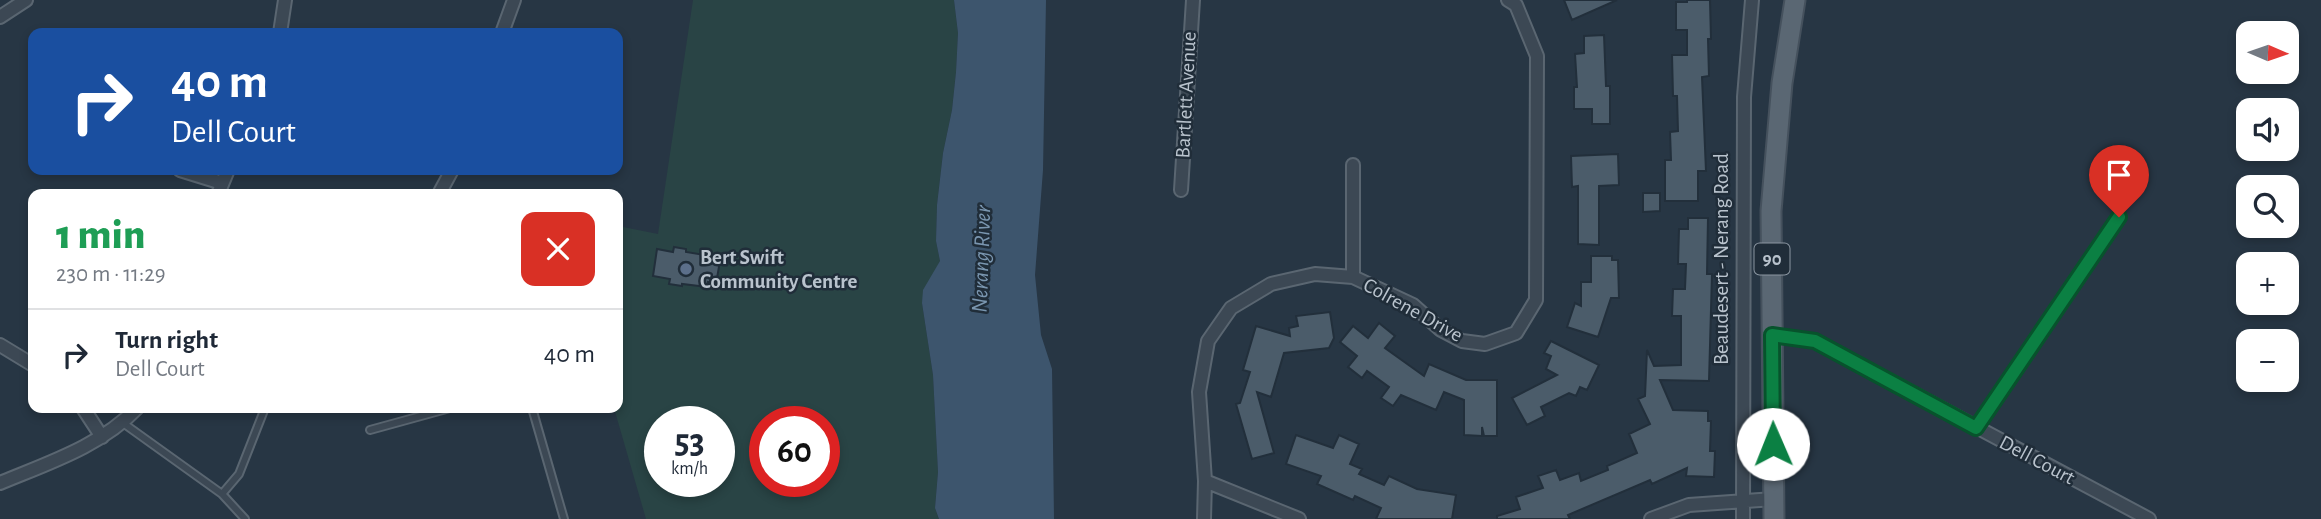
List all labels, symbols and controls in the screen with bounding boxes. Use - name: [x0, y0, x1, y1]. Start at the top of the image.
- north arrow: [2236, 21, 2300, 84]
- map controls: [2236, 21, 2299, 392]
- street label: Bartlett Avenue: [1172, 31, 1200, 159]
- icon: right: [56, 56, 147, 147]
- text: 40 m: [171, 58, 268, 107]
- button: sound: [2236, 98, 2299, 161]
- text: Dell Court: [171, 116, 296, 148]
- pin: [2089, 145, 2149, 217]
- street label: Beaudesert - Nerang Road: [1711, 153, 1732, 365]
- icon: arrive: [2100, 156, 2138, 194]
- button: search: [2236, 175, 2299, 238]
- water label: Nerang River: [969, 204, 995, 313]
- button: close: [521, 212, 595, 286]
- text: 1 min: [56, 214, 145, 256]
- road number: 90: [1754, 244, 1790, 274]
- place label: Bert Swift Community Centre: [700, 247, 858, 292]
- button: +: [2236, 252, 2299, 315]
- marker: Bert Swift Community Centre: [678, 261, 694, 277]
- text: 230 m · 11:29: [56, 263, 166, 286]
- street label: Colrene Drive: [1360, 274, 1466, 346]
- text: Turn right: [115, 327, 218, 353]
- button: −: [2236, 329, 2299, 392]
- icon: right: [56, 336, 94, 374]
- text: 40 m: [544, 341, 595, 367]
- text: Dell Court: [115, 358, 205, 381]
- speed limit sign: 60: [749, 406, 840, 497]
- position arrow: [1736, 407, 1810, 481]
- text: 53: [674, 425, 705, 460]
- street label: Dell Court: [1996, 432, 2078, 489]
- text: km/h: [671, 460, 708, 478]

